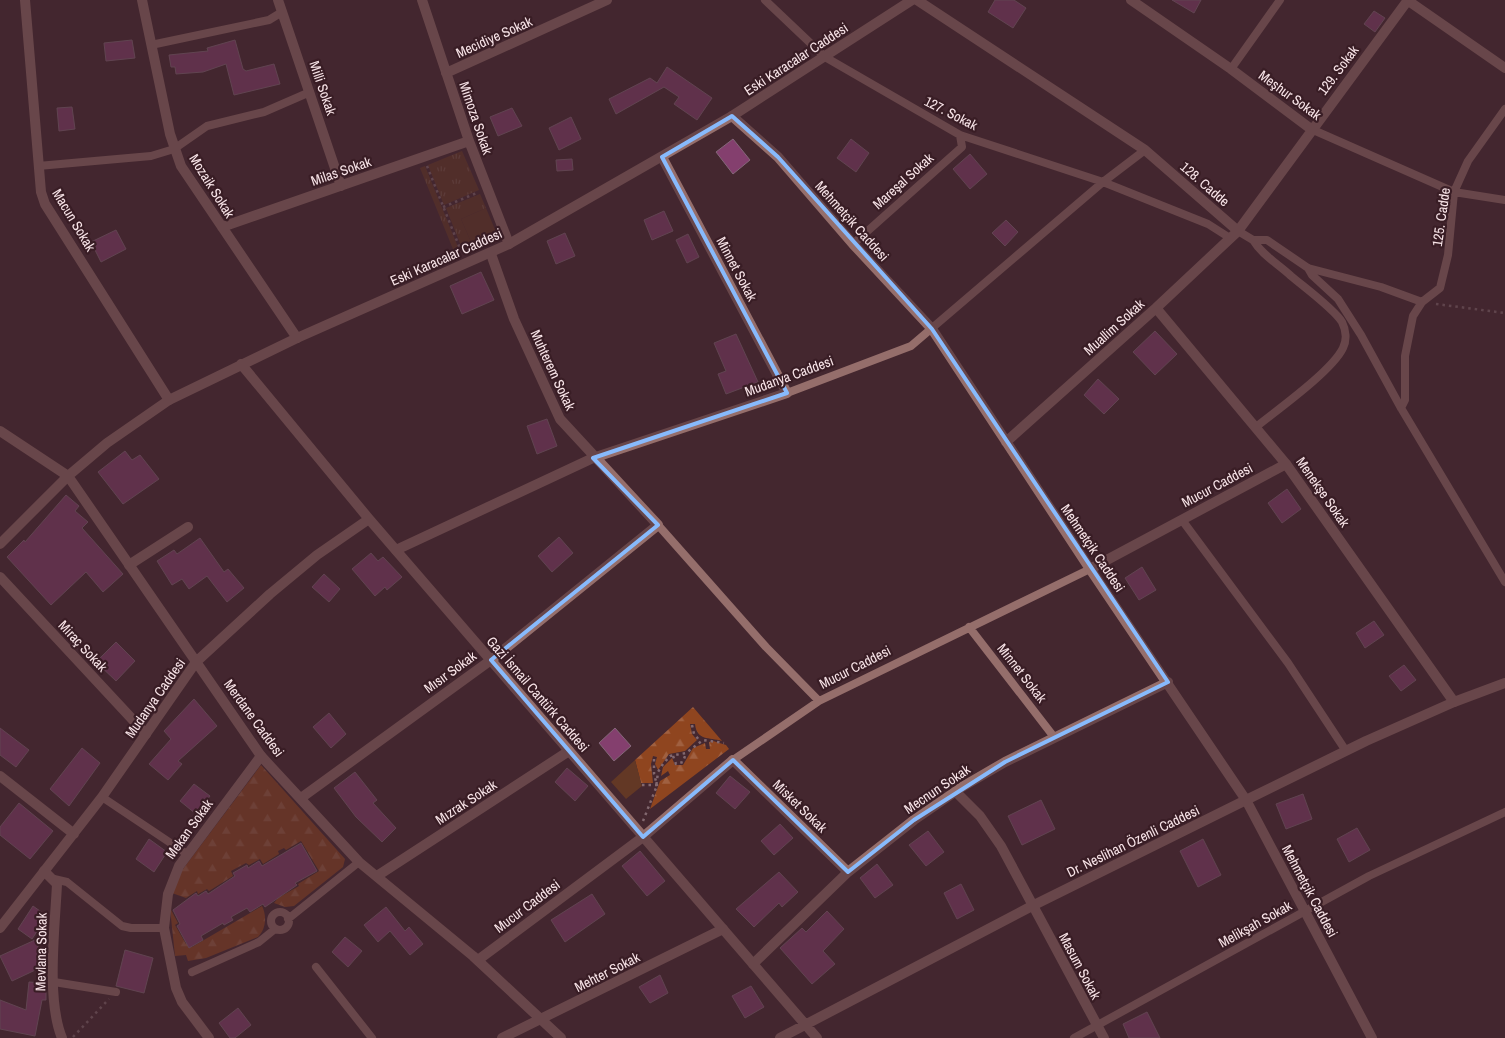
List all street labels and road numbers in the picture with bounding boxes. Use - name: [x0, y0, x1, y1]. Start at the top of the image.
- street label: Mecidiye Sokak: [453, 12, 535, 62]
- street label: Eski Karacalar Caddesi: [741, 19, 851, 99]
- street label: 129. Sokak: [1314, 41, 1363, 98]
- street label: Milli Sokak: [305, 59, 341, 118]
- street label: Meşhur Sokak: [1255, 66, 1325, 124]
- street label: Mimoza Sokak: [455, 79, 497, 157]
- street label: 127. Sokak: [921, 92, 981, 134]
- street label: Mareşal Sokak: [869, 149, 937, 213]
- street label: Mozaik Sokak: [185, 151, 239, 222]
- street label: Milas Sokak: [309, 152, 374, 190]
- street label: 128. Cadde: [1177, 158, 1233, 210]
- street label: Mehmetçik Caddesi: [811, 177, 893, 265]
- street label: Macun Sokak: [48, 186, 100, 255]
- street label: 125. Cadde: [1428, 186, 1454, 248]
- street label: Eski Karacalar Caddesi: [387, 224, 505, 290]
- street label: Minnet Sokak: [713, 234, 762, 304]
- street label: Muallim Sokak: [1080, 295, 1148, 359]
- street label: Muhterem Sokak: [527, 327, 580, 413]
- street label: Mudanya Caddesi: [742, 352, 836, 400]
- street label: Menekşe Sokak: [1292, 453, 1354, 531]
- street label: Mucur Caddesi: [1178, 459, 1256, 511]
- street label: Mehmetçik Caddesi: [1057, 501, 1129, 595]
- street label: Miraç Sokak: [55, 617, 112, 676]
- street label: Gazi İsmail Cantürk Caddesi: [483, 632, 593, 756]
- street label: Minnet Sokak: [993, 640, 1051, 706]
- street label: Mucur Caddesi: [816, 641, 894, 693]
- street label: Mısır Sokak: [420, 647, 480, 697]
- street label: Mudanya Caddesi: [121, 655, 189, 741]
- street label: Merdane Caddesi: [220, 676, 288, 760]
- street label: Mecnun Sokak: [900, 760, 974, 818]
- street label: Mızrak Sokak: [432, 775, 500, 828]
- street label: Misket Sokak: [769, 776, 831, 837]
- street label: Mekan Sokak: [161, 795, 217, 862]
- street label: Dr. Neslihan Özenli Caddesi: [1064, 801, 1202, 881]
- street label: Mehmetçik Caddesi: [1278, 842, 1342, 940]
- street label: Mucur Caddesi: [490, 875, 564, 937]
- street label: Melikşah Sokak: [1215, 896, 1295, 952]
- street label: Mevlana Sokak: [31, 912, 51, 991]
- street label: Masum Sokak: [1055, 930, 1105, 1003]
- street label: Mehter Sokak: [571, 948, 643, 996]

